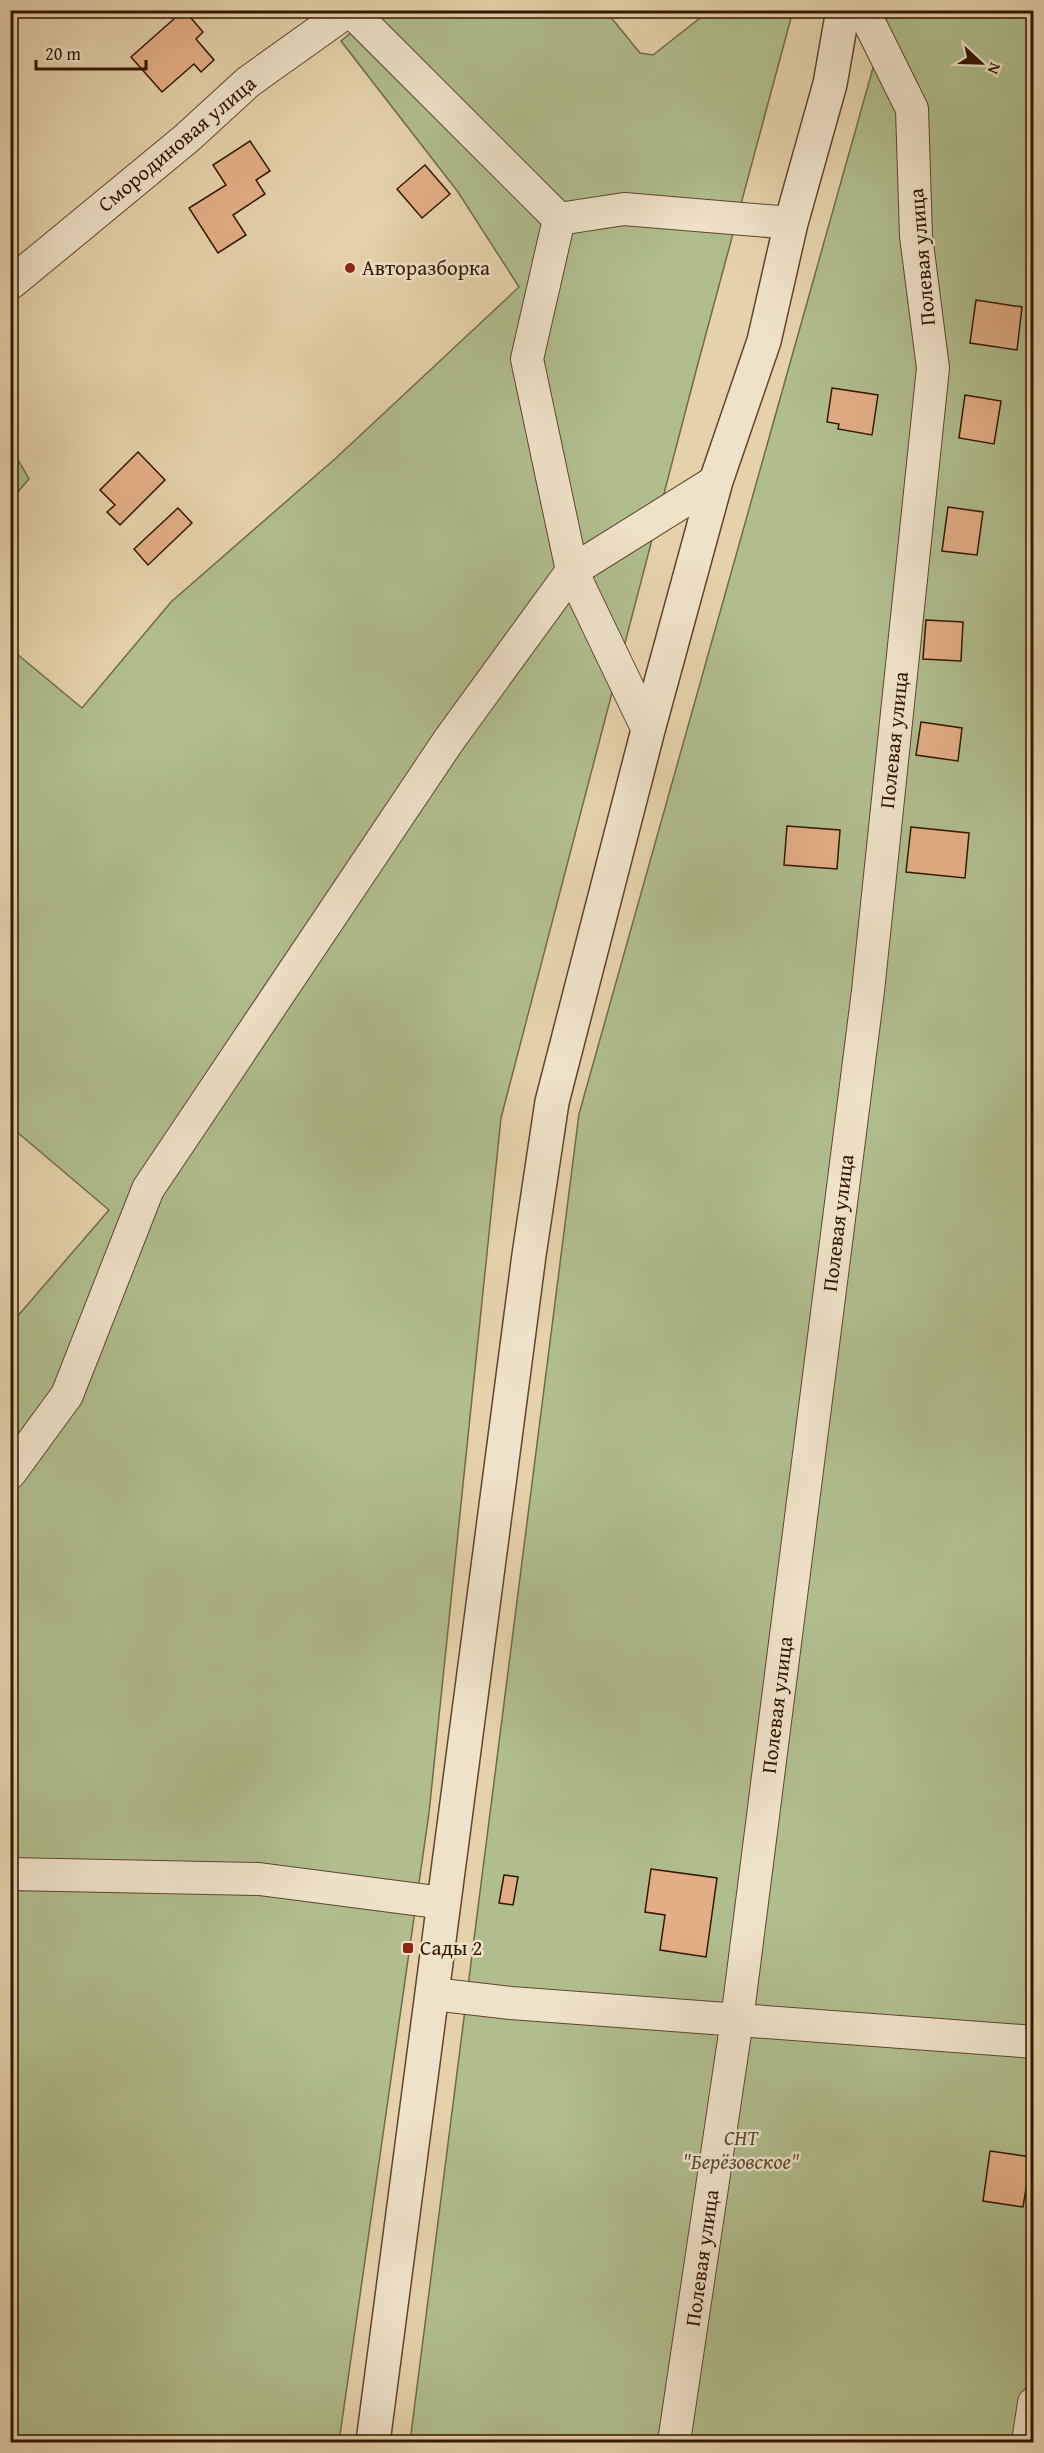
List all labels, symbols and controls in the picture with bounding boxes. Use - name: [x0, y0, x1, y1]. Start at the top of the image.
- scale bar: [36, 33, 146, 71]
- north arrow: [951, 33, 1011, 93]
- text: 20 m: [45, 40, 81, 67]
- text: N: [982, 59, 1008, 78]
- street label: Смородиновая улица: [91, 68, 263, 219]
- street label: Полевая улица: [900, 187, 943, 327]
- place label: Авторазборка: [362, 252, 490, 283]
- marker: Авторазборка: [343, 261, 357, 275]
- street label: Полевая улица: [871, 670, 916, 810]
- street label: Полевая улица: [814, 1153, 861, 1293]
- street label: Полевая улица: [753, 1635, 800, 1775]
- place label: Сады 2: [420, 1932, 482, 1963]
- marker: Сады 2: [401, 1941, 415, 1955]
- park label: СНТ "Берёзовское": [683, 2122, 800, 2177]
- street label: Полевая улица: [677, 2188, 726, 2328]

